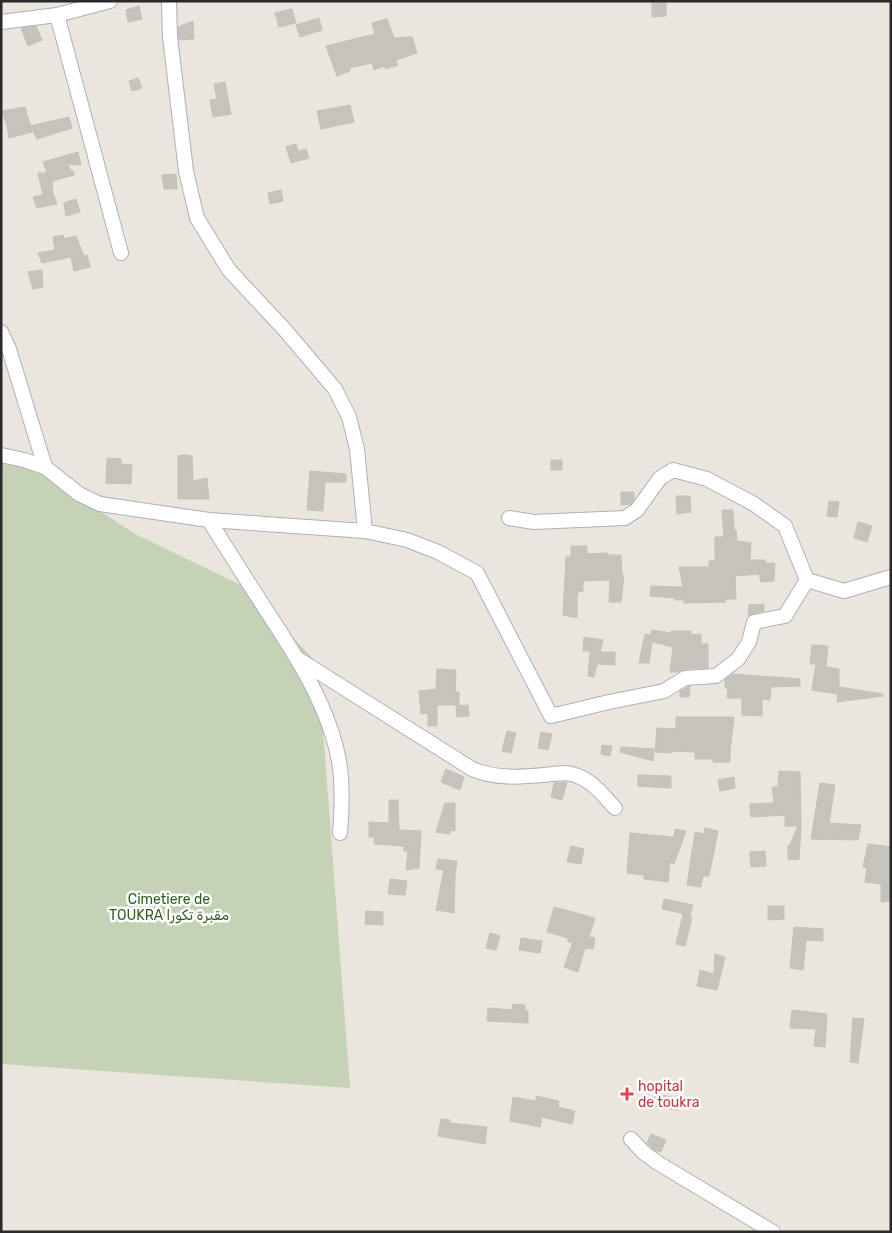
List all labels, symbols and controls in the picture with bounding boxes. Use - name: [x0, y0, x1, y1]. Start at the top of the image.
- park label: Cimetiere de TOUKRA مقبرة تكورا: [109, 891, 229, 924]
- place label: hopital de toukra: [638, 1078, 699, 1111]
- marker: hopital de toukra: [620, 1087, 634, 1101]

